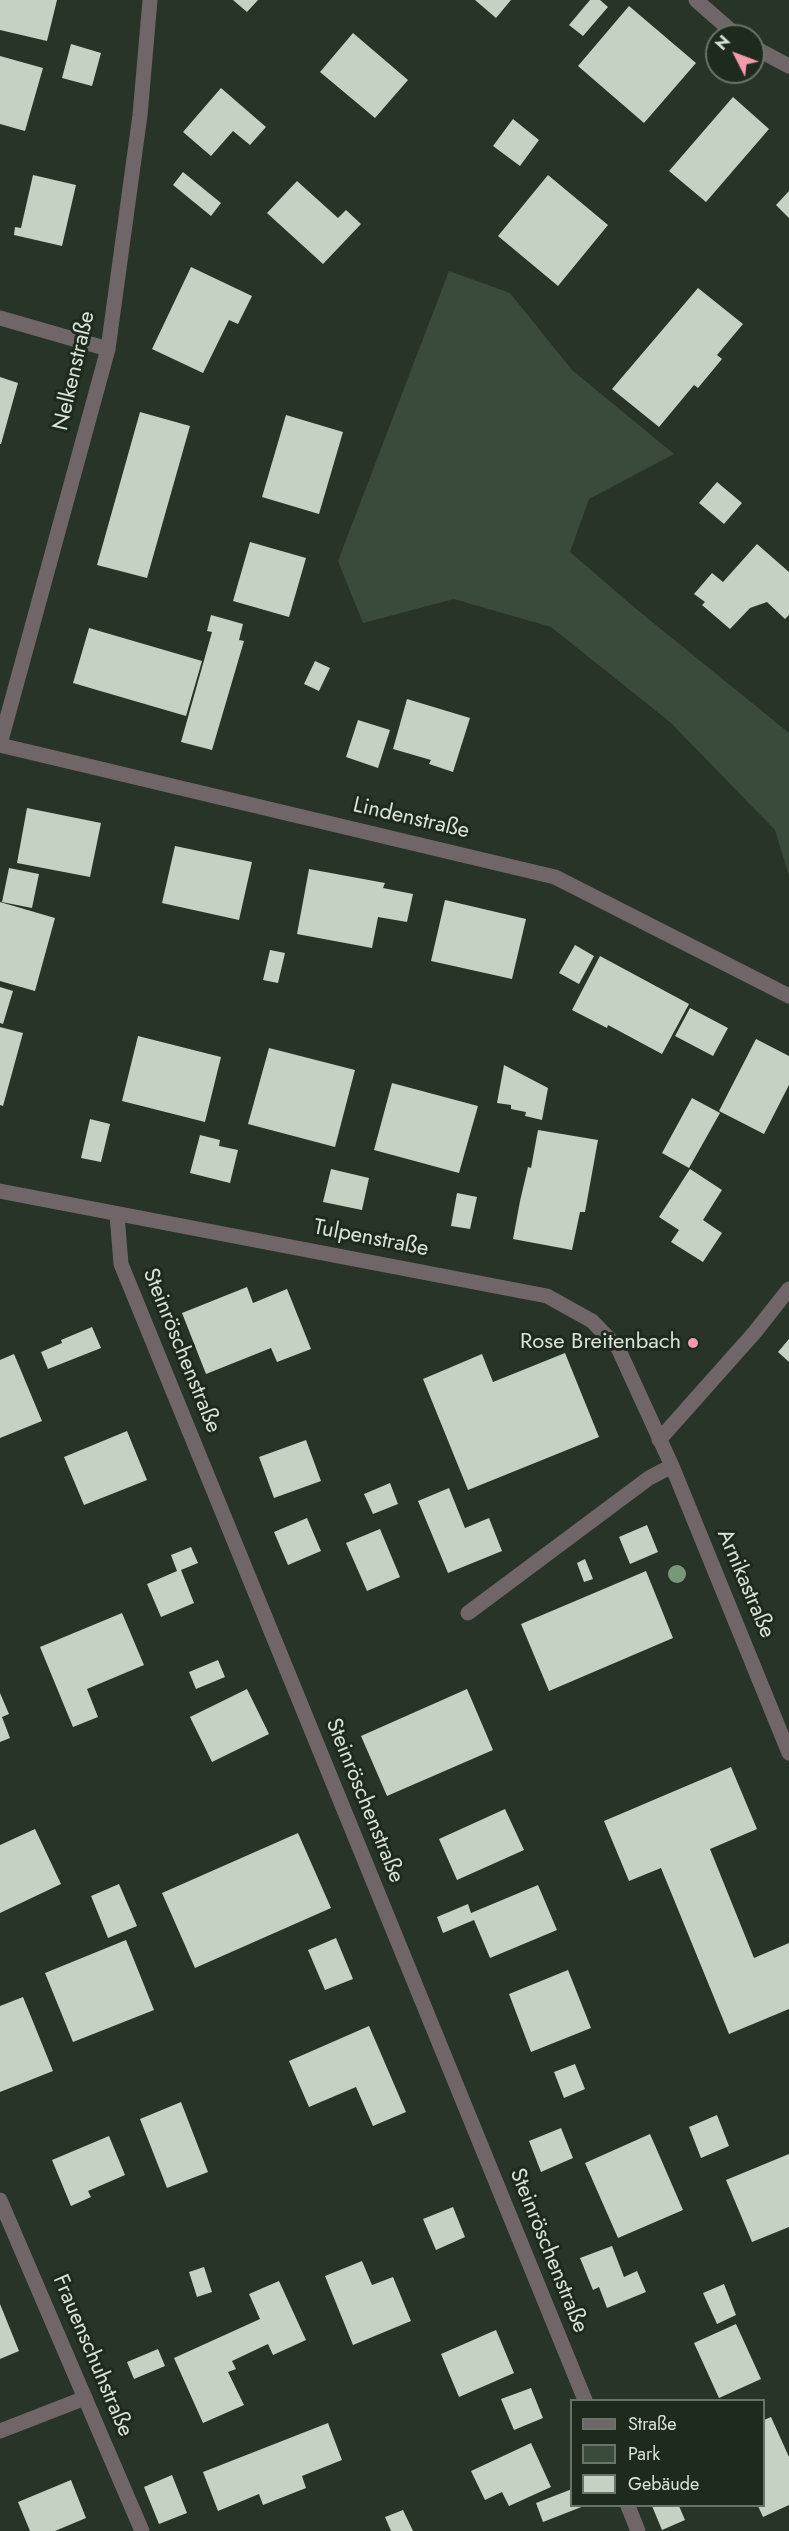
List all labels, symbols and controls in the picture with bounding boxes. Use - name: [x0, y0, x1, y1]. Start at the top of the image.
- north arrow: [705, 24, 765, 84]
- text: N: [710, 31, 736, 55]
- street label: Nelkenstraße: [48, 309, 102, 433]
- street label: Lindenstraße: [350, 793, 472, 845]
- street label: Tulpenstraße: [311, 1215, 431, 1263]
- street label: Steinröschenstraße: [136, 1265, 226, 1437]
- place label: Rose Breitenbach: [520, 1330, 681, 1356]
- marker: Rose Breitenbach: [686, 1336, 700, 1350]
- street label: Arnikastraße: [710, 1526, 780, 1642]
- street label: Steinröschenstraße: [319, 1715, 409, 1887]
- street label: Steinröschenstraße: [503, 2165, 593, 2337]
- street label: Frauenschuhstraße: [46, 2271, 138, 2441]
- legend: [570, 2399, 765, 2507]
- text: Straße: [628, 2411, 676, 2437]
- text: Park: [628, 2441, 660, 2467]
- text: Gebäude: [628, 2471, 699, 2497]

